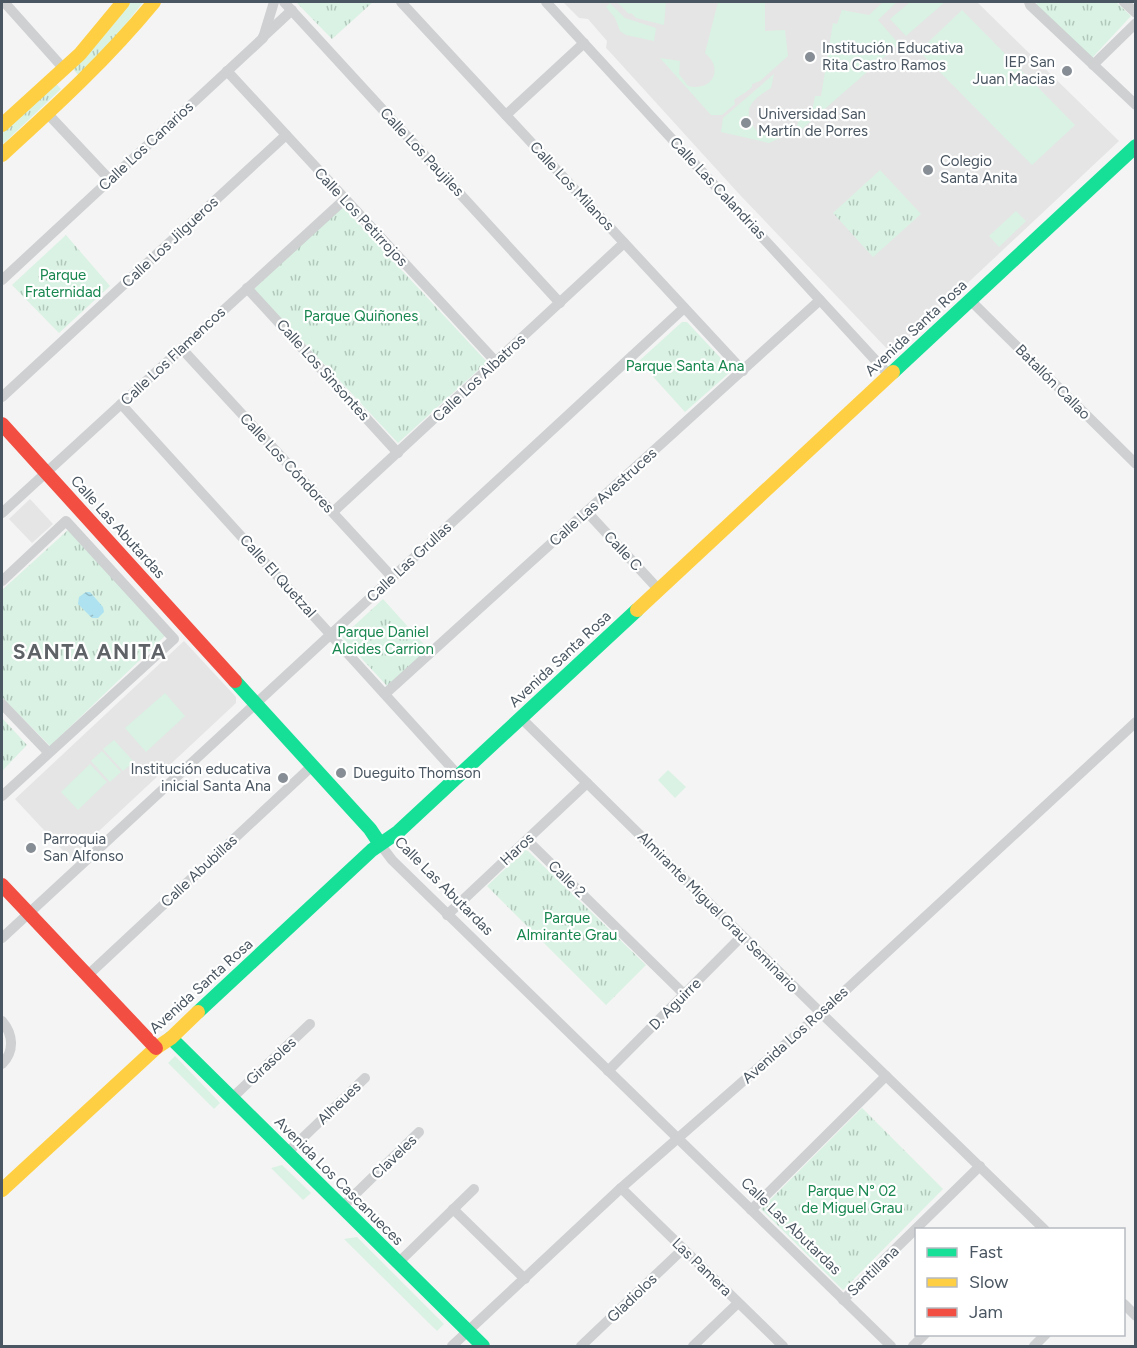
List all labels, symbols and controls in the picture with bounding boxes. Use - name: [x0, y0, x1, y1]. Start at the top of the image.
- place label: Institución Educativa Rita Castro Ramos: [822, 39, 963, 74]
- marker: Institución Educativa Rita Castro Ramos: [803, 50, 817, 64]
- place label: IEP San Juan Macias: [973, 53, 1055, 88]
- marker: IEP San Juan Macias: [1060, 64, 1074, 78]
- street label: Calle Los Canarios: [95, 98, 197, 194]
- street label: Calle Los Paujiles: [376, 104, 468, 200]
- place label: Universidad San Martín de Porres: [758, 105, 868, 140]
- marker: Universidad San Martín de Porres: [739, 116, 753, 130]
- street label: Calle Las Calandrias: [666, 133, 770, 243]
- street label: Calle Los Milanos: [526, 138, 618, 234]
- place label: Colegio Santa Anita: [940, 152, 1018, 187]
- marker: Colegio Santa Anita: [921, 163, 935, 177]
- street label: Calle Los Petirrojos: [311, 164, 411, 270]
- street label: Calle Los Jilgueros: [118, 193, 222, 291]
- park label: Parque Fraternidad: [25, 266, 101, 301]
- street label: Avenida Santa Rosa: [861, 276, 971, 380]
- street label: Calle Los Flamencos: [117, 303, 229, 409]
- park label: Parque Quiñones: [304, 307, 418, 325]
- street label: Calle Los Sinsontes: [273, 316, 373, 424]
- street label: Calle Los Albatros: [429, 330, 529, 426]
- street label: Batallón Callao: [1012, 341, 1095, 424]
- park label: Parque Santa Ana: [626, 357, 744, 375]
- street label: Calle Los Cóndores: [236, 409, 338, 517]
- street label: Calle Las Avestruces: [546, 444, 660, 550]
- street label: Calle Las Abutardas: [67, 472, 169, 582]
- street label: Calle Las Grullas: [363, 518, 455, 606]
- street label: Calle C: [600, 527, 646, 575]
- street label: Calle El Quetzal: [236, 531, 320, 621]
- street label: Avenida Santa Rosa: [505, 607, 615, 711]
- park label: Parque Daniel Alcides Carrion: [332, 623, 434, 658]
- district label: SANTA ANITA: [13, 639, 167, 664]
- place label: Institución educativa inicial Santa Ana: [130, 760, 271, 795]
- place label: Dueguito Thomson: [353, 764, 481, 782]
- marker: Dueguito Thomson: [334, 766, 348, 780]
- marker: Institución educativa inicial Santa Ana: [276, 771, 290, 785]
- street label: Almirante Miguel Grau Seminario: [634, 828, 802, 996]
- street label: Haros: [496, 829, 538, 869]
- place label: Parroquia San Alfonso: [43, 830, 124, 865]
- street label: Calle Abubillas: [157, 831, 241, 911]
- street label: Calle Las Abutardas: [391, 833, 497, 939]
- marker: Parroquia San Alfonso: [24, 841, 38, 855]
- street label: Calle 2: [544, 857, 590, 901]
- park label: Parque Almirante Grau: [517, 909, 617, 944]
- street label: Avenida Santa Rosa: [146, 935, 256, 1037]
- street label: D. Aguirre: [645, 974, 705, 1034]
- street label: Avenida Los Rosales: [738, 983, 852, 1087]
- street label: Girasoles: [242, 1033, 300, 1089]
- street label: Alheues: [313, 1078, 365, 1128]
- street label: Avenida Los Cascanueces: [271, 1113, 407, 1249]
- street label: Claveles: [368, 1131, 420, 1183]
- street label: Calle Las Abutardas: [737, 1174, 845, 1278]
- park label: Parque N° 02 de Miguel Grau: [801, 1182, 903, 1217]
- legend: [915, 1228, 1125, 1336]
- street label: Las Pamera: [668, 1234, 736, 1300]
- text: Fast: [969, 1241, 1003, 1263]
- street label: Santillana: [843, 1242, 903, 1300]
- street label: Gladiolos: [603, 1270, 661, 1326]
- text: Slow: [969, 1271, 1008, 1293]
- text: Jam: [969, 1301, 1003, 1323]

